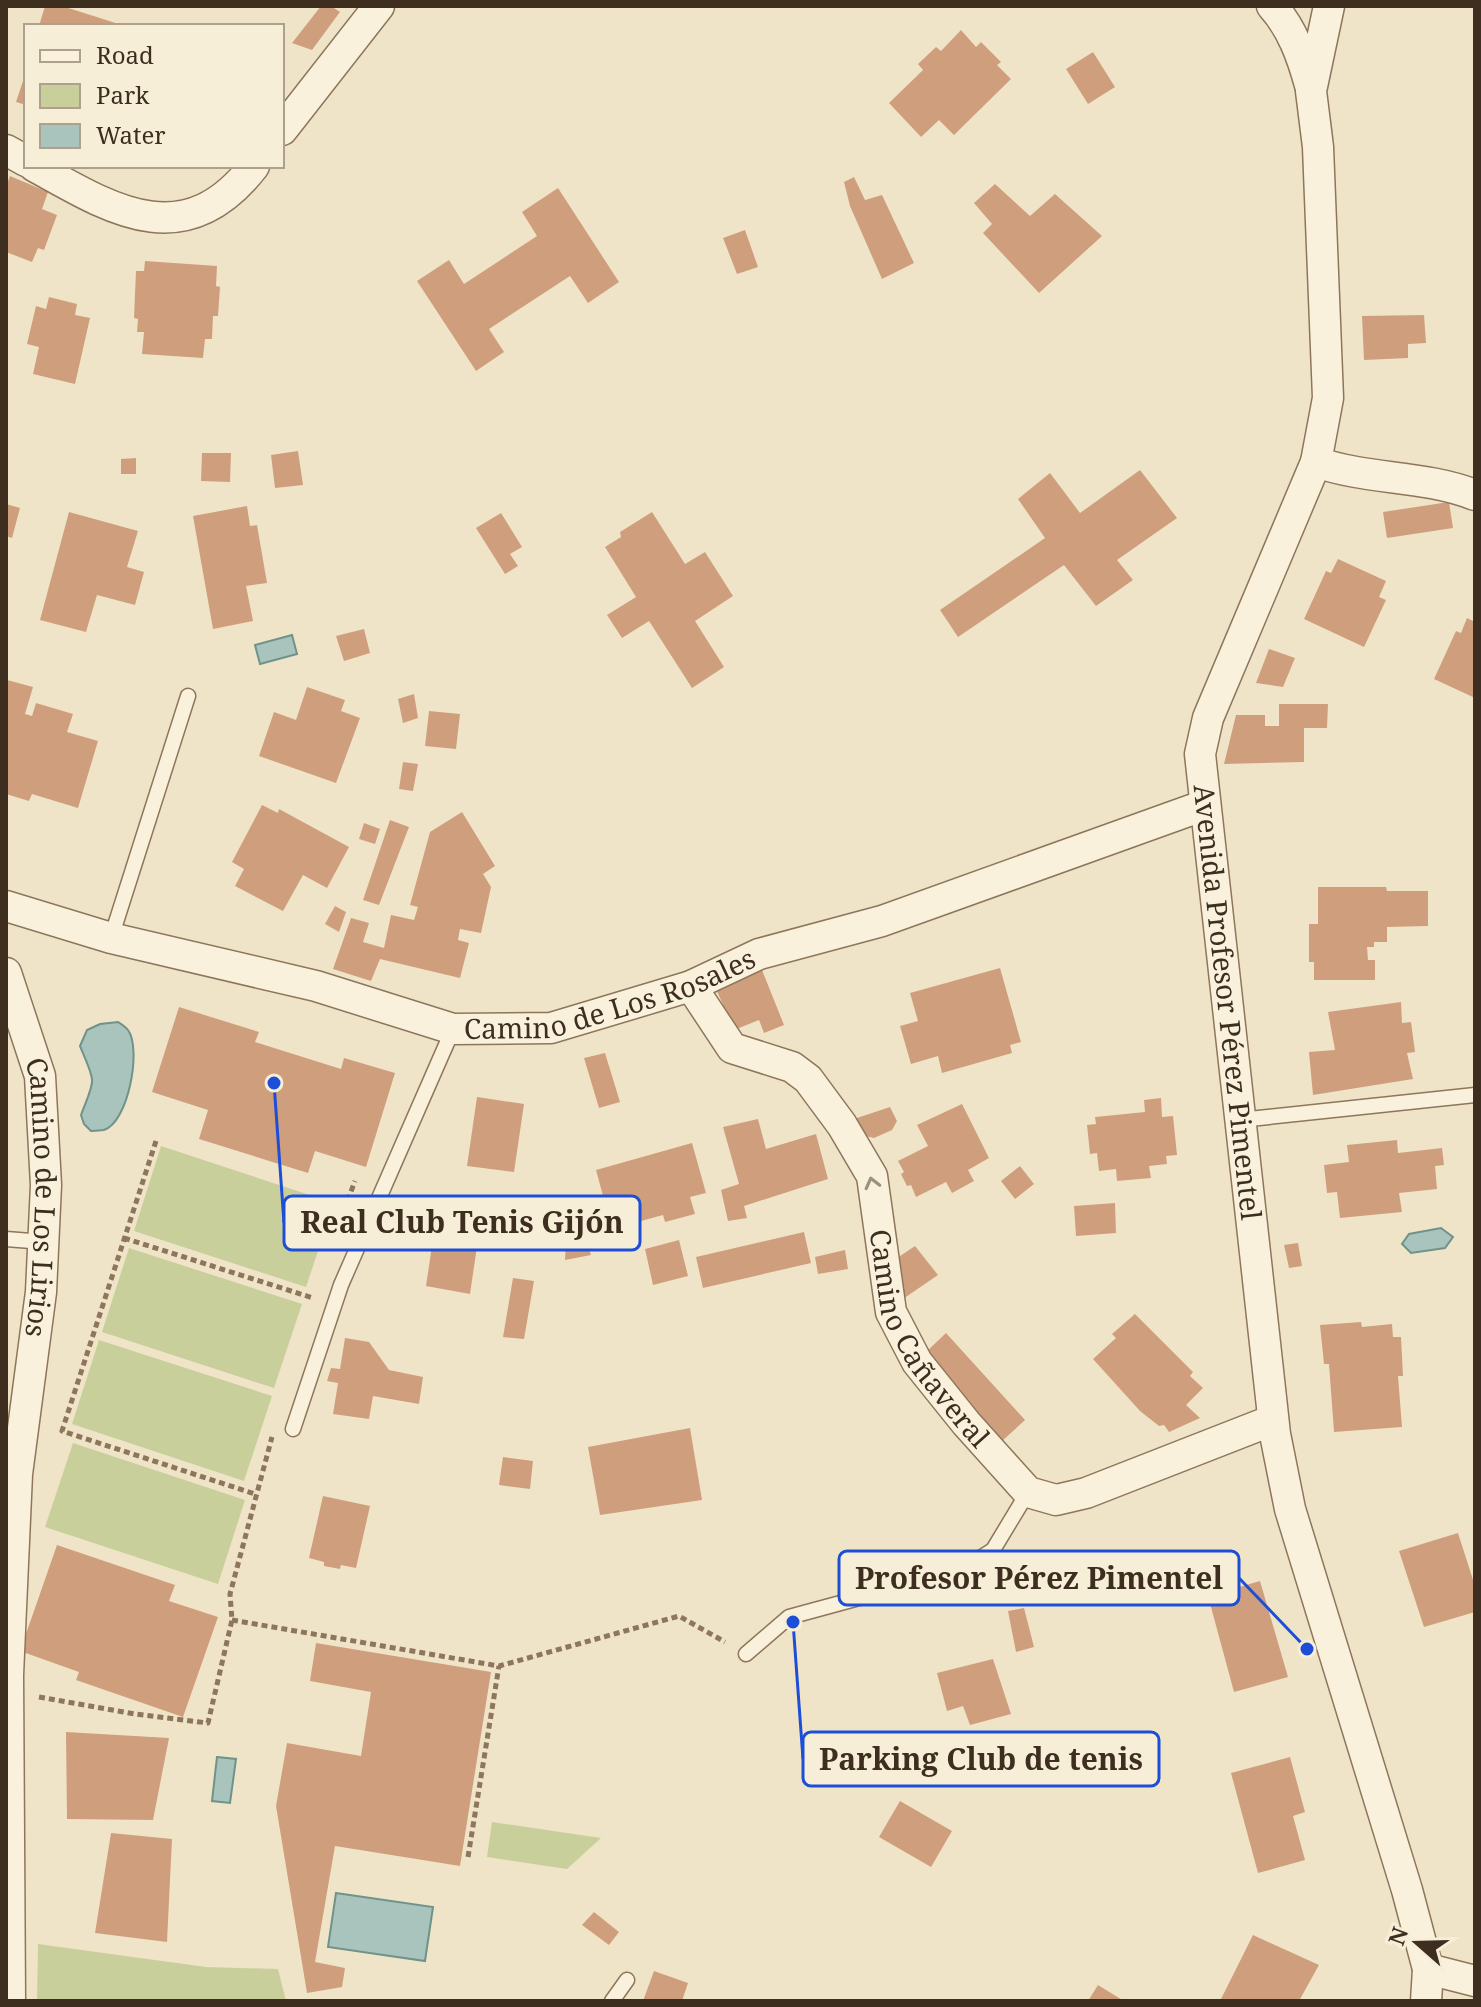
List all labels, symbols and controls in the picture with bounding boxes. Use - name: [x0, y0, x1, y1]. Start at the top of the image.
- legend: [24, 24, 284, 168]
- text: Road: [96, 38, 154, 71]
- text: Park: [96, 78, 150, 111]
- text: Water: [96, 118, 166, 151]
- street label: Avenida Profesor Pérez Pimentel: [1185, 782, 1271, 1222]
- street label: Camino de Los Rosales: [464, 939, 761, 1047]
- street label: Camino de Los Lirios: [17, 1052, 66, 1340]
- one-way arrow: [864, 1176, 881, 1190]
- callout: Real Club Tenis Gijón: [284, 1196, 640, 1250]
- text: Real Club Tenis Gijón: [300, 1201, 624, 1242]
- street label: Camino Cañaveral: [862, 1227, 999, 1455]
- callout: Profesor Pérez Pimentel: [839, 1551, 1239, 1605]
- text: Profesor Pérez Pimentel: [855, 1557, 1223, 1598]
- callout: Parking Club de tenis: [803, 1732, 1159, 1786]
- text: Parking Club de tenis: [819, 1738, 1143, 1779]
- north arrow: [1377, 1903, 1457, 1983]
- text: N: [1380, 1923, 1414, 1949]

